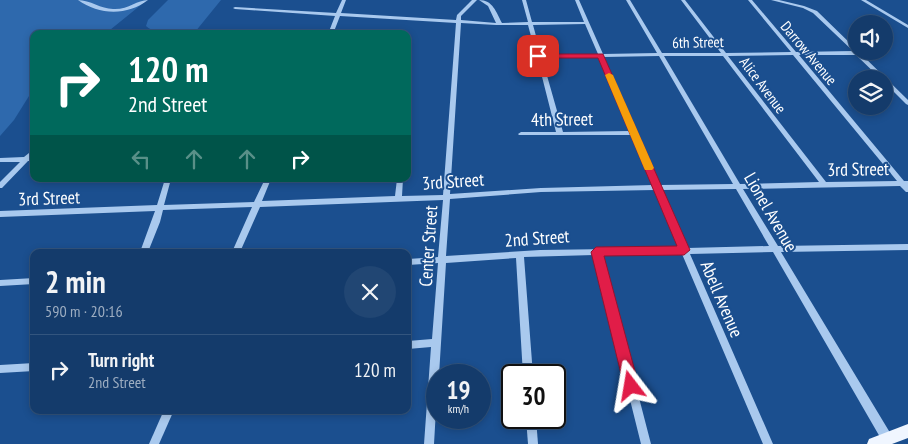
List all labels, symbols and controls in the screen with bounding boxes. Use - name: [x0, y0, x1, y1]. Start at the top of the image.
- map controls: [848, 15, 893, 115]
- button: sound: [848, 15, 893, 60]
- street label: Darrow Avenue: [777, 17, 841, 89]
- street label: 6th Street: [672, 32, 724, 52]
- pin: [517, 35, 559, 77]
- icon: arrive: [524, 42, 552, 70]
- text: 120 m: [128, 46, 209, 92]
- icon: right: [45, 50, 110, 115]
- street label: Alice Avenue: [736, 53, 790, 117]
- button: layers: [848, 70, 893, 115]
- text: 2nd Street: [128, 90, 207, 118]
- street label: 4th Street: [531, 107, 593, 131]
- icon: left: [127, 145, 155, 173]
- icon: ahead: [180, 145, 208, 173]
- icon: ahead: [233, 145, 261, 173]
- icon: right: [286, 145, 314, 173]
- street label: 3rd Street: [827, 157, 889, 181]
- street label: 3rd Street: [421, 167, 485, 195]
- street label: Lionel Avenue: [739, 168, 803, 256]
- street label: 3rd Street: [18, 185, 80, 211]
- street label: Center Street: [414, 205, 442, 287]
- street label: 2nd Street: [504, 224, 570, 252]
- street label: Abell Avenue: [696, 257, 748, 341]
- text: 2 min: [45, 262, 106, 301]
- button: close: [344, 266, 396, 318]
- text: 590 m · 20:16: [45, 301, 123, 321]
- text: Turn right: [88, 348, 154, 372]
- icon: right: [45, 356, 73, 384]
- text: 120 m: [354, 358, 396, 382]
- position arrow: [604, 359, 656, 411]
- speed limit sign: 30: [501, 364, 566, 429]
- text: 2nd Street: [88, 372, 146, 392]
- text: 19: [447, 374, 470, 406]
- text: km/h: [448, 401, 469, 416]

